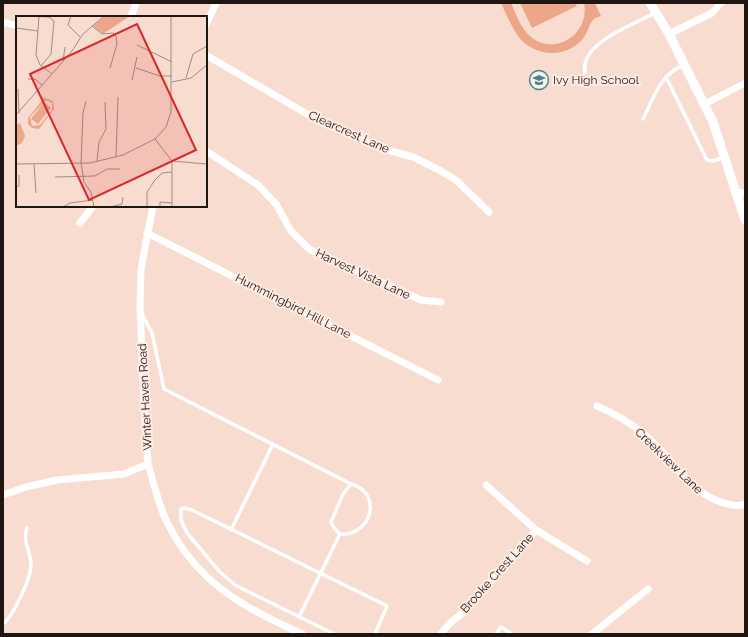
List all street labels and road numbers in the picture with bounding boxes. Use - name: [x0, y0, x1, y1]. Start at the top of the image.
- street label: Clearcrest Lane: [306, 108, 392, 156]
- street label: Harvest Vista Lane: [313, 246, 413, 302]
- street label: Hummingbird Hill Lane: [233, 271, 353, 341]
- street label: Winter Haven Road: [135, 343, 155, 451]
- street label: Creekview Lane: [632, 425, 706, 497]
- street label: Brooke Crest Lane: [458, 530, 536, 616]

